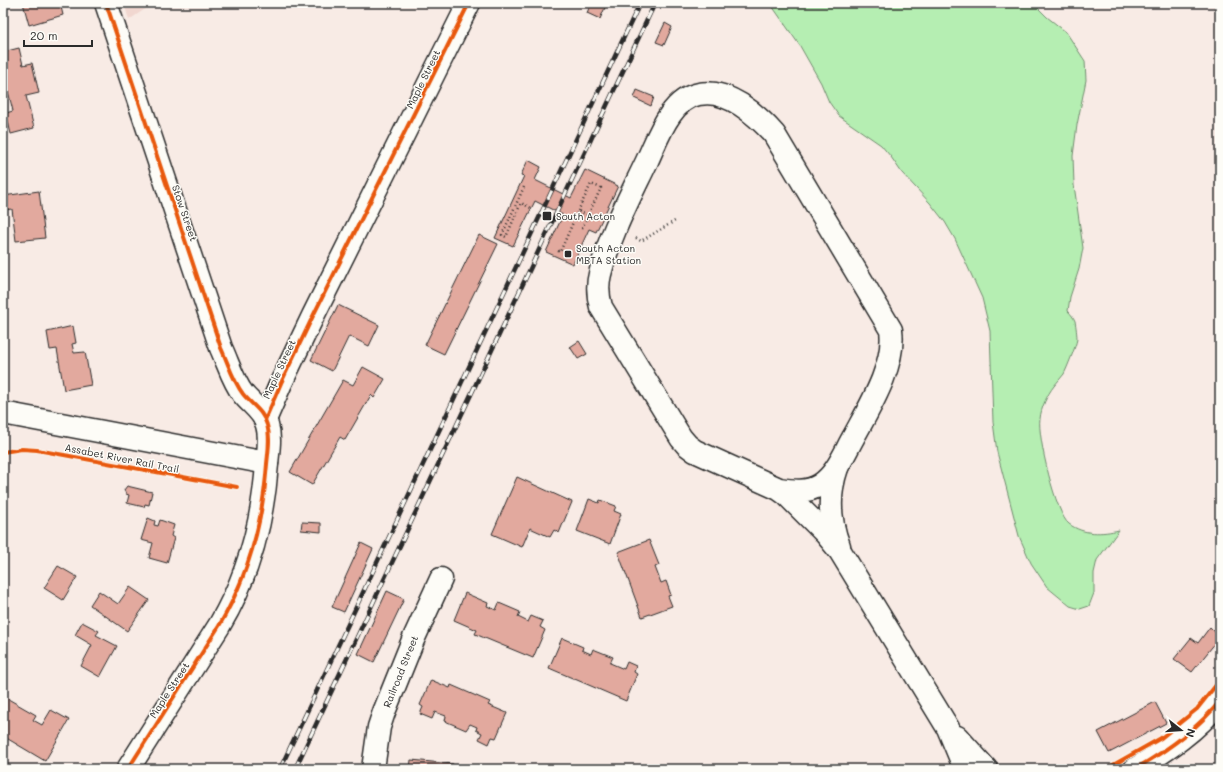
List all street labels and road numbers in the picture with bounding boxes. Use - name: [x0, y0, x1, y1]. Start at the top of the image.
- street label: Maple Street: [403, 47, 443, 111]
- street label: Stow Street: [169, 183, 201, 243]
- street label: Maple Street: [259, 337, 299, 401]
- street label: Assabet River Rail Trail: [64, 440, 180, 476]
- street label: Railroad Street: [379, 633, 421, 710]
- street label: Maple Street: [146, 659, 192, 721]

